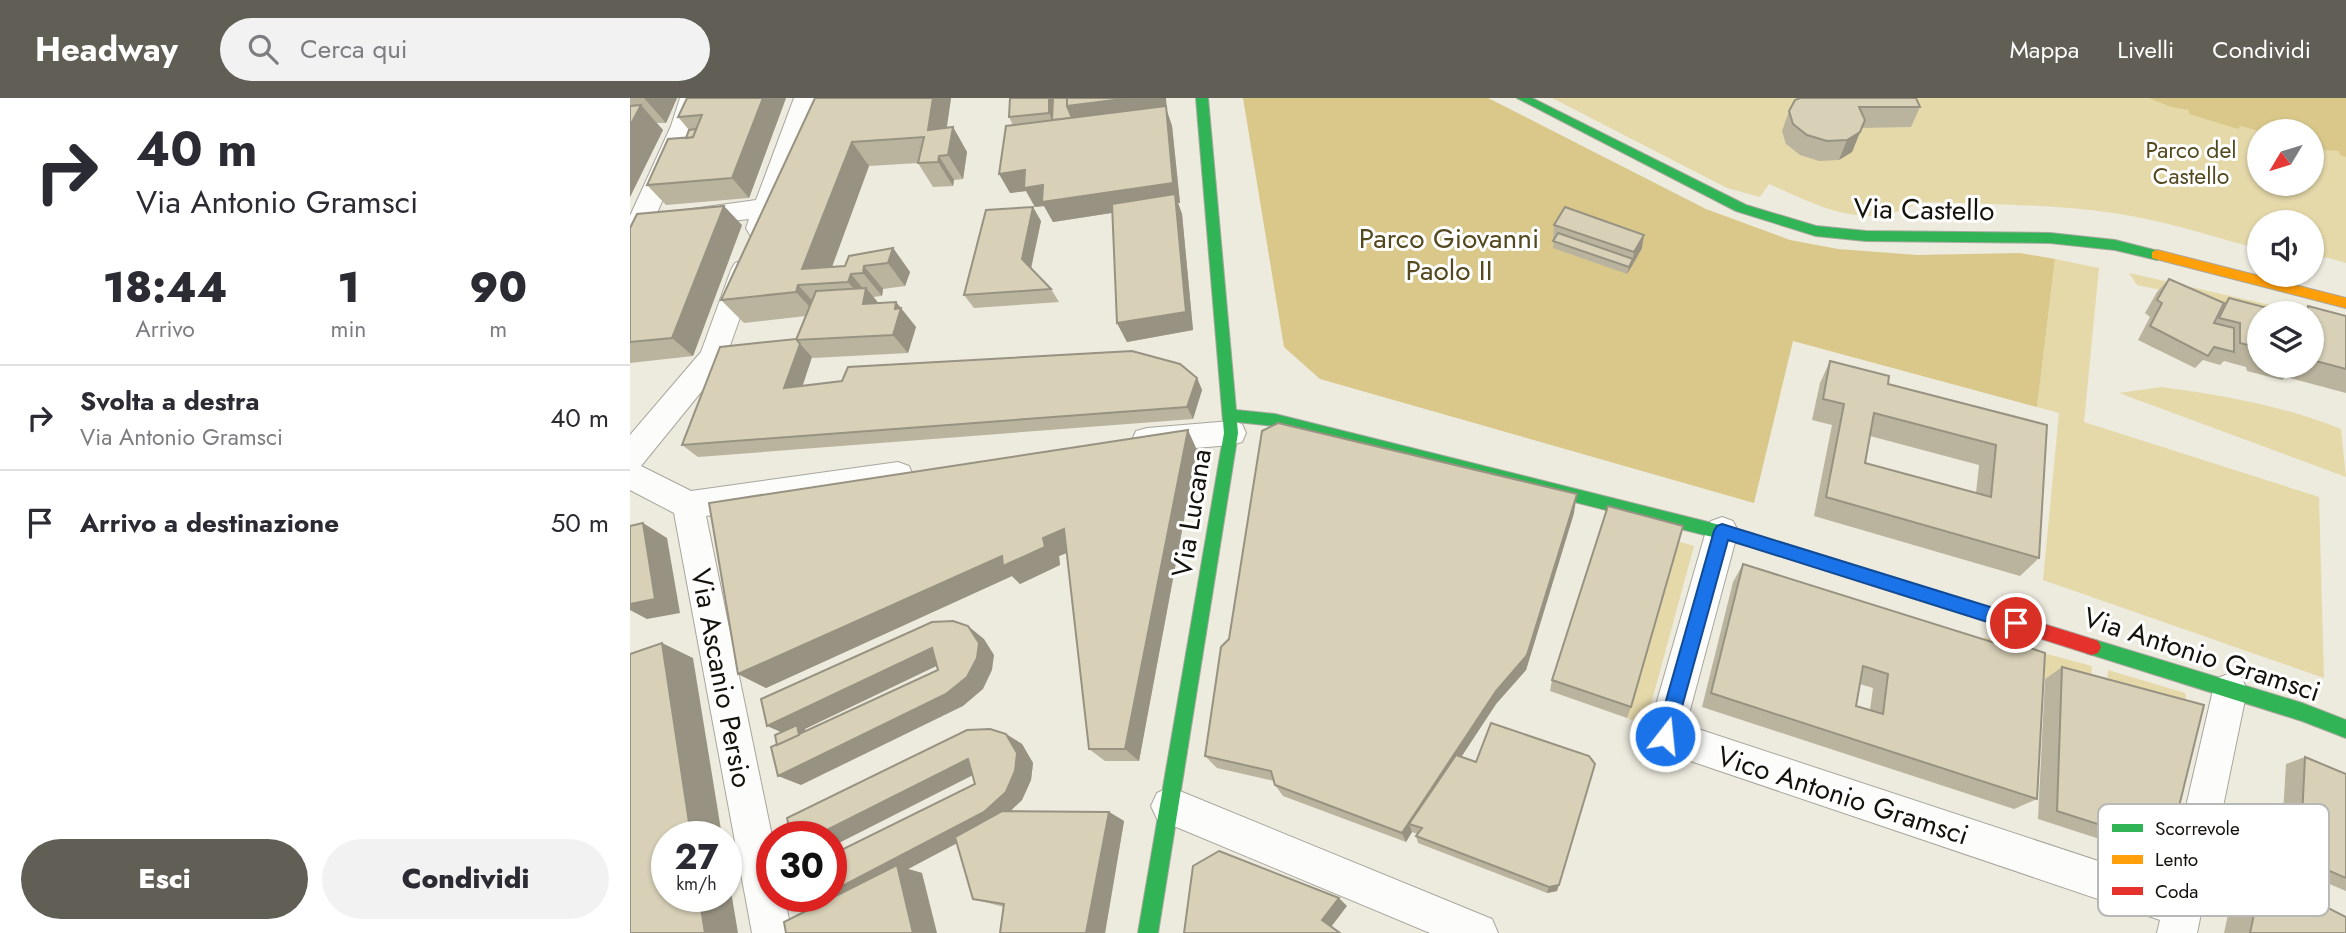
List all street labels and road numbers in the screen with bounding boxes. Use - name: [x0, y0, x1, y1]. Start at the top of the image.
- street label: Via Castello: [1853, 188, 1995, 231]
- street label: Via Lucana: [1161, 446, 1222, 580]
- street label: Via Ascanio Persio: [680, 565, 763, 791]
- street label: Via Antonio Gramsci: [2078, 597, 2326, 712]
- street label: Vico Antonio Gramsci: [1712, 735, 1974, 855]

